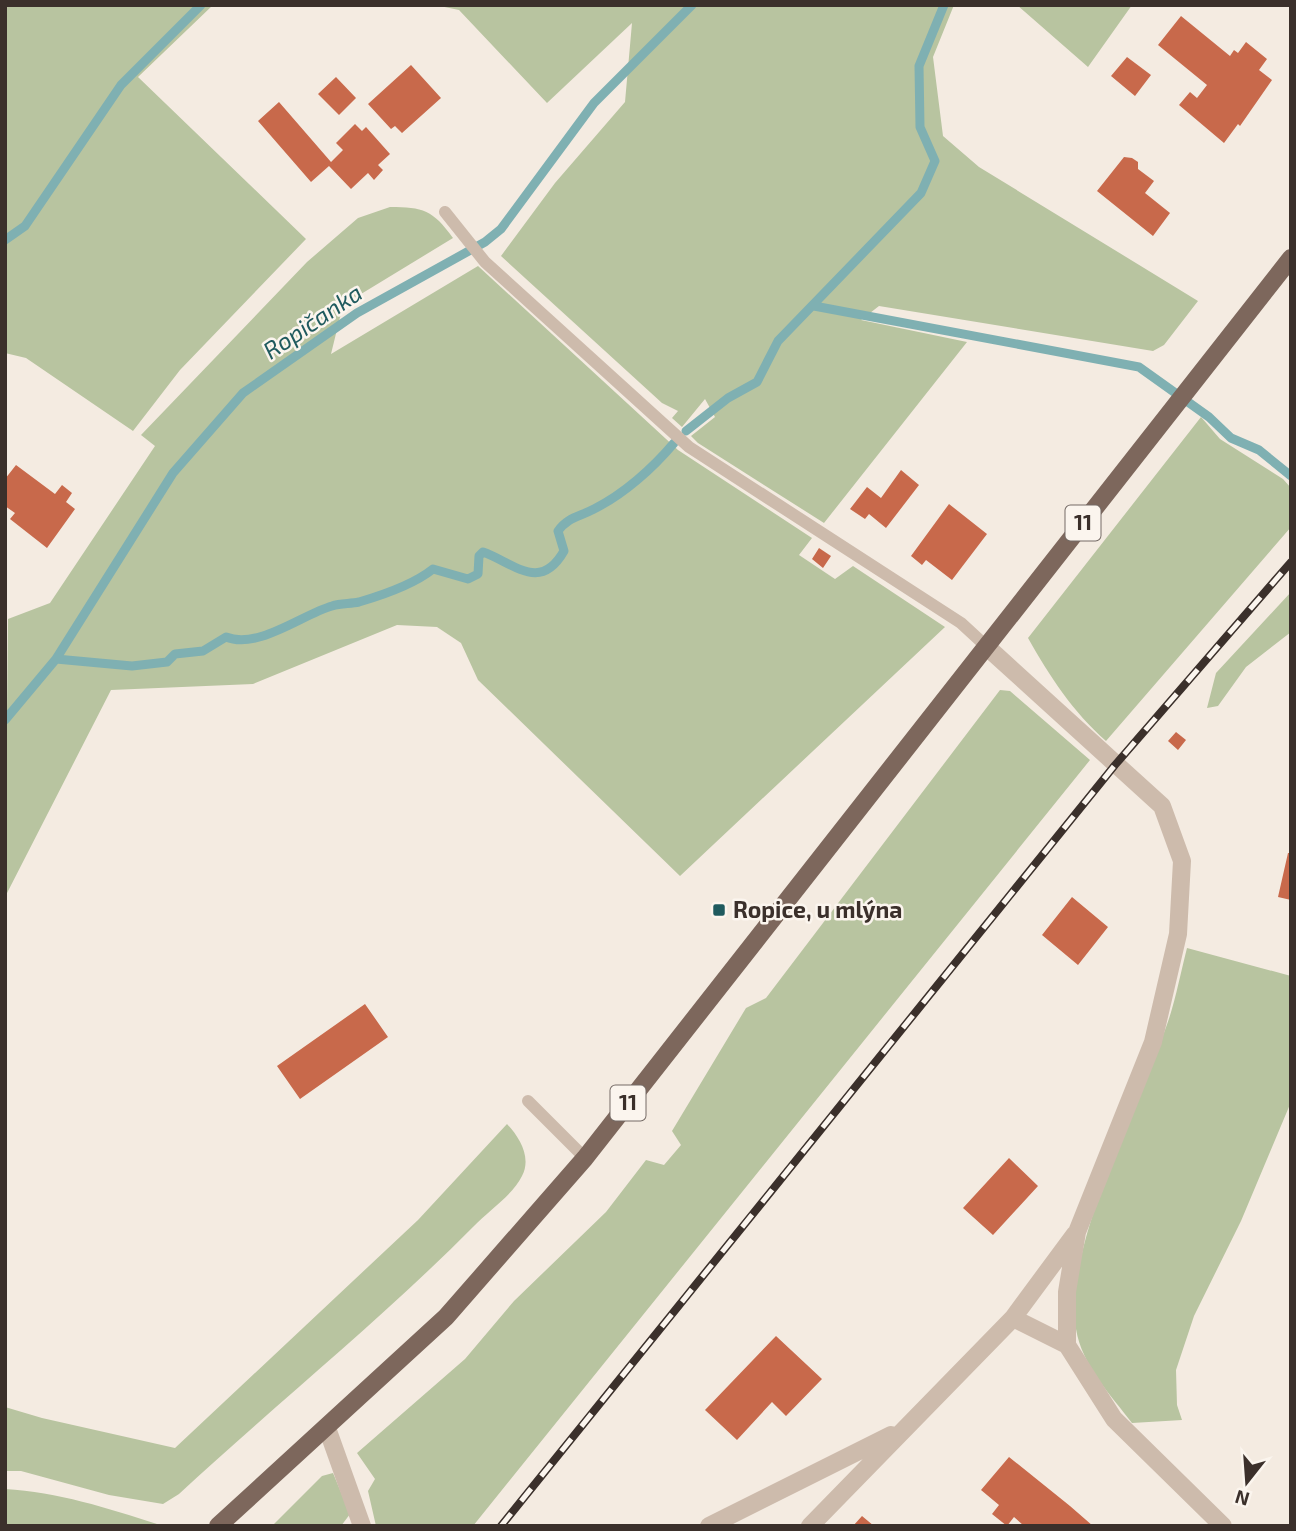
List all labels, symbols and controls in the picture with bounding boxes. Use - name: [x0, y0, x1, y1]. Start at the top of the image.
- water label: Ropičanka: [257, 277, 367, 364]
- road number: 11: [1066, 505, 1100, 540]
- place label: Ropice, u mlýna: [733, 895, 902, 923]
- marker: Ropice, u mlýna: [711, 902, 727, 918]
- road number: 11: [610, 1086, 646, 1120]
- north arrow: [1212, 1447, 1282, 1517]
- text: N: [1232, 1486, 1252, 1512]

